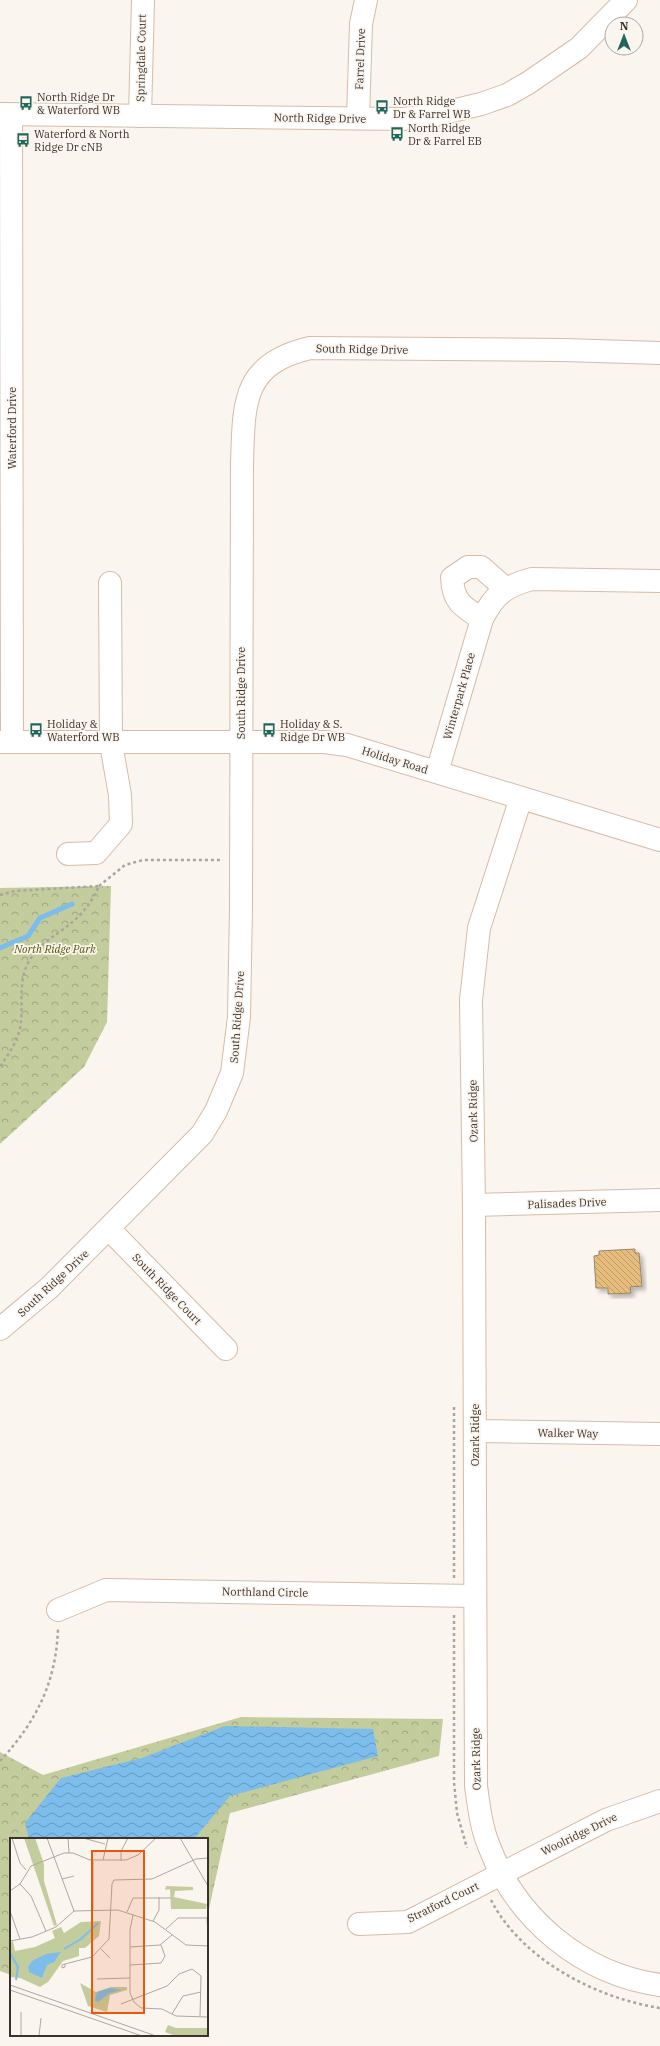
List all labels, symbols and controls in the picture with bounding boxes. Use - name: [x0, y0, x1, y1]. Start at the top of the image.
- street label: Springdale Court: [133, 14, 149, 102]
- north arrow: [604, 16, 644, 56]
- text: N: [620, 19, 629, 33]
- street label: Farrel Drive: [352, 28, 368, 90]
- place label: North Ridge Dr & Waterford WB: [37, 90, 120, 117]
- place label: North Ridge Dr & Farrel WB: [393, 94, 471, 121]
- bus stop icon: North Ridge Dr & Waterford WB: [18, 95, 34, 111]
- bus stop icon: North Ridge Dr & Farrel WB: [374, 99, 390, 115]
- street label: North Ridge Drive: [274, 110, 367, 126]
- place label: North Ridge Dr & Farrel EB: [408, 121, 482, 148]
- bus stop icon: North Ridge Dr & Farrel EB: [389, 126, 405, 142]
- place label: Waterford & North Ridge Dr cNB: [34, 127, 130, 154]
- bus stop icon: Waterford & North Ridge Dr cNB: [15, 132, 31, 148]
- street label: South Ridge Drive: [316, 341, 408, 357]
- street label: Waterford Drive: [5, 387, 19, 469]
- street label: South Ridge Drive: [234, 647, 248, 739]
- street label: Winterpark Place: [440, 651, 478, 741]
- place label: Holiday & Waterford WB: [47, 717, 120, 744]
- place label: Holiday & S. Ridge Dr WB: [280, 717, 345, 744]
- bus stop icon: Holiday & Waterford WB: [28, 722, 44, 738]
- bus stop icon: Holiday & S. Ridge Dr WB: [261, 722, 277, 738]
- street label: Holiday Road: [360, 743, 430, 777]
- park label: North Ridge Park: [13, 942, 96, 956]
- street label: South Ridge Drive: [227, 970, 247, 1064]
- street label: Ozark Ridge: [465, 1079, 481, 1142]
- street label: Palisades Drive: [527, 1195, 607, 1211]
- street label: South Ridge Drive: [14, 1246, 92, 1320]
- street label: South Ridge Court: [129, 1250, 205, 1328]
- street label: Ozark Ridge: [468, 1404, 482, 1466]
- street label: Walker Way: [538, 1425, 599, 1441]
- street label: Northland Circle: [222, 1584, 308, 1600]
- street label: Ozark Ridge: [468, 1727, 484, 1790]
- street label: Woolridge Drive: [539, 1809, 620, 1859]
- inset map: [10, 1838, 208, 2036]
- street label: Stratford Court: [405, 1879, 481, 1925]

